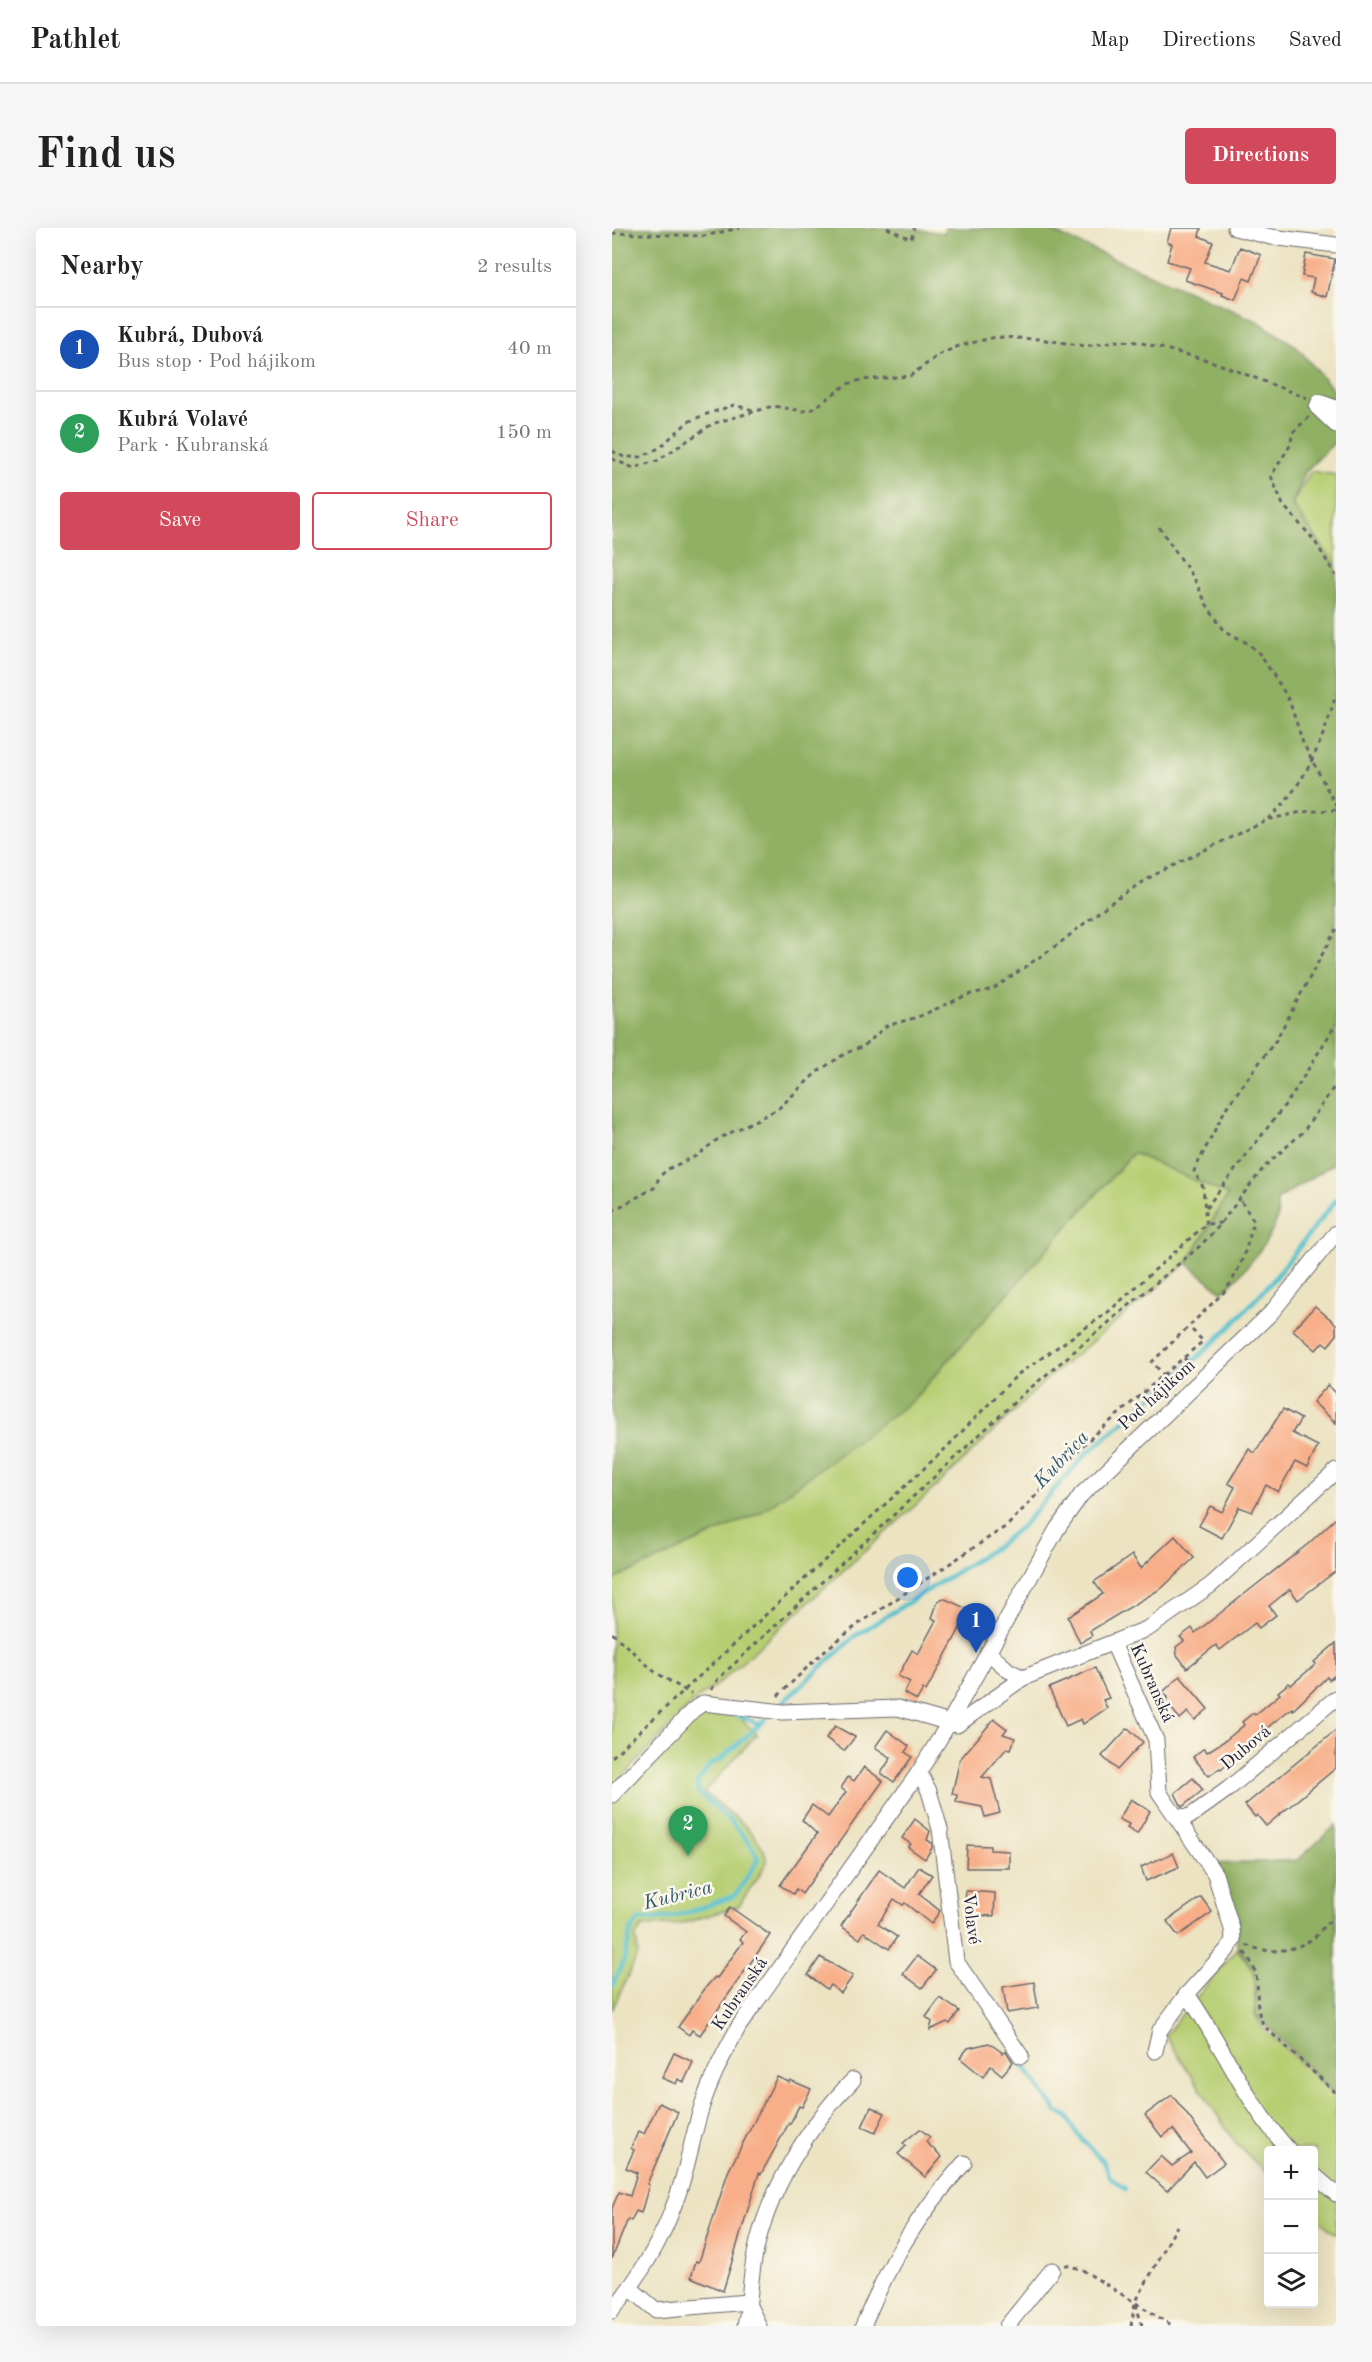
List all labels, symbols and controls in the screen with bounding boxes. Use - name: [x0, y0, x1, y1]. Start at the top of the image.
- text: Pathlet: [30, 27, 121, 55]
- text: Map: [1090, 30, 1129, 51]
- text: Directions: [1162, 30, 1256, 51]
- text: Saved: [1289, 30, 1342, 51]
- button: Directions: [1185, 128, 1336, 184]
- text: Find us: [36, 135, 175, 177]
- text: Nearby: [60, 254, 144, 280]
- text: 2 results: [477, 257, 552, 277]
- text: Kubrá, Dubová: [117, 325, 263, 347]
- text: 1: [74, 339, 85, 359]
- text: 40 m: [507, 339, 552, 359]
- text: Bus stop · Pod hájikom: [117, 352, 316, 372]
- text: Kubrá Volavé: [117, 409, 248, 431]
- text: 2: [74, 423, 85, 443]
- text: 150 m: [496, 423, 552, 443]
- text: Park · Kubranská: [117, 436, 269, 456]
- button: Save: [60, 492, 300, 550]
- button: Share: [312, 492, 552, 550]
- street label: Pod hájikom: [1115, 1356, 1199, 1434]
- water label: Kubrica: [1030, 1427, 1094, 1493]
- your location: [893, 1563, 922, 1592]
- pin: 1: [956, 1604, 996, 1653]
- street label: Kubranská: [1127, 1641, 1177, 1725]
- street label: Dubová: [1218, 1722, 1274, 1774]
- pin: 2: [668, 1806, 708, 1856]
- water label: Kubrica: [640, 1878, 715, 1914]
- street label: Volavé: [959, 1892, 983, 1946]
- street label: Kubranská: [709, 1954, 771, 2034]
- map controls: [1264, 2146, 1318, 2308]
- button: +: [1264, 2146, 1318, 2200]
- button: −: [1264, 2200, 1318, 2254]
- button: layers: [1264, 2254, 1318, 2308]

